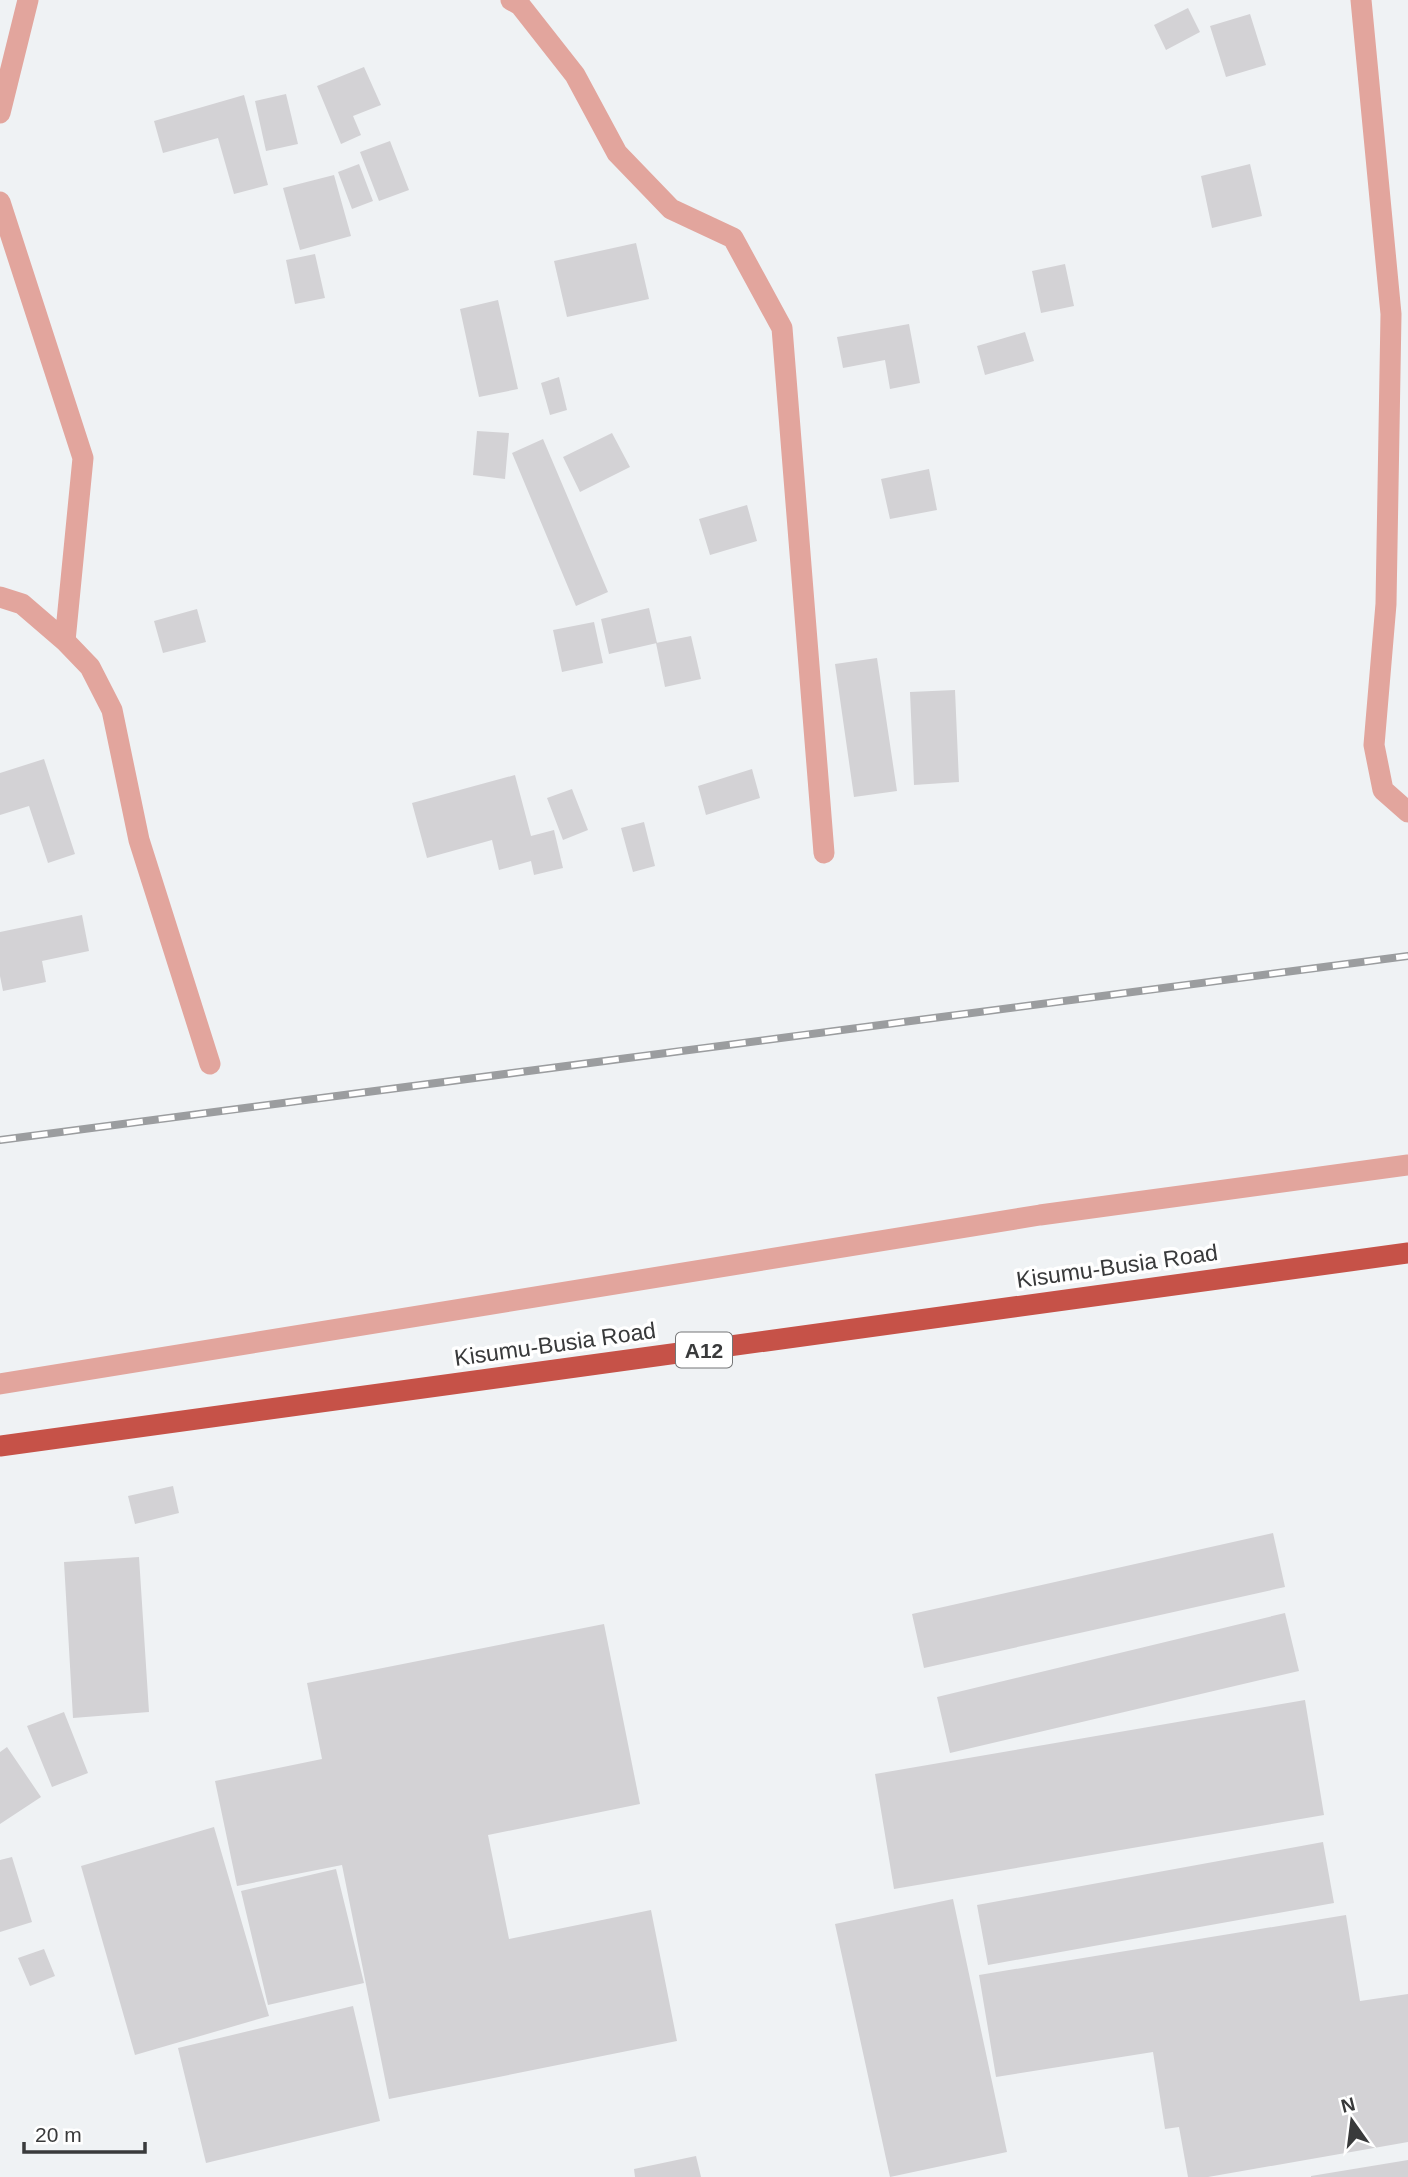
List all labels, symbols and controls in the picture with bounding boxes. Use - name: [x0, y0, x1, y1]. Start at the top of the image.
- street label: Kisumu-Busia Road: [1015, 1239, 1219, 1293]
- street label: Kisumu-Busia Road: [453, 1317, 657, 1371]
- road number: A12: [676, 1332, 732, 1368]
- north arrow: [1317, 2086, 1387, 2156]
- text: N: [1339, 2093, 1357, 2117]
- scale bar: [24, 2110, 145, 2154]
- text: 20 m: [35, 2123, 82, 2146]

